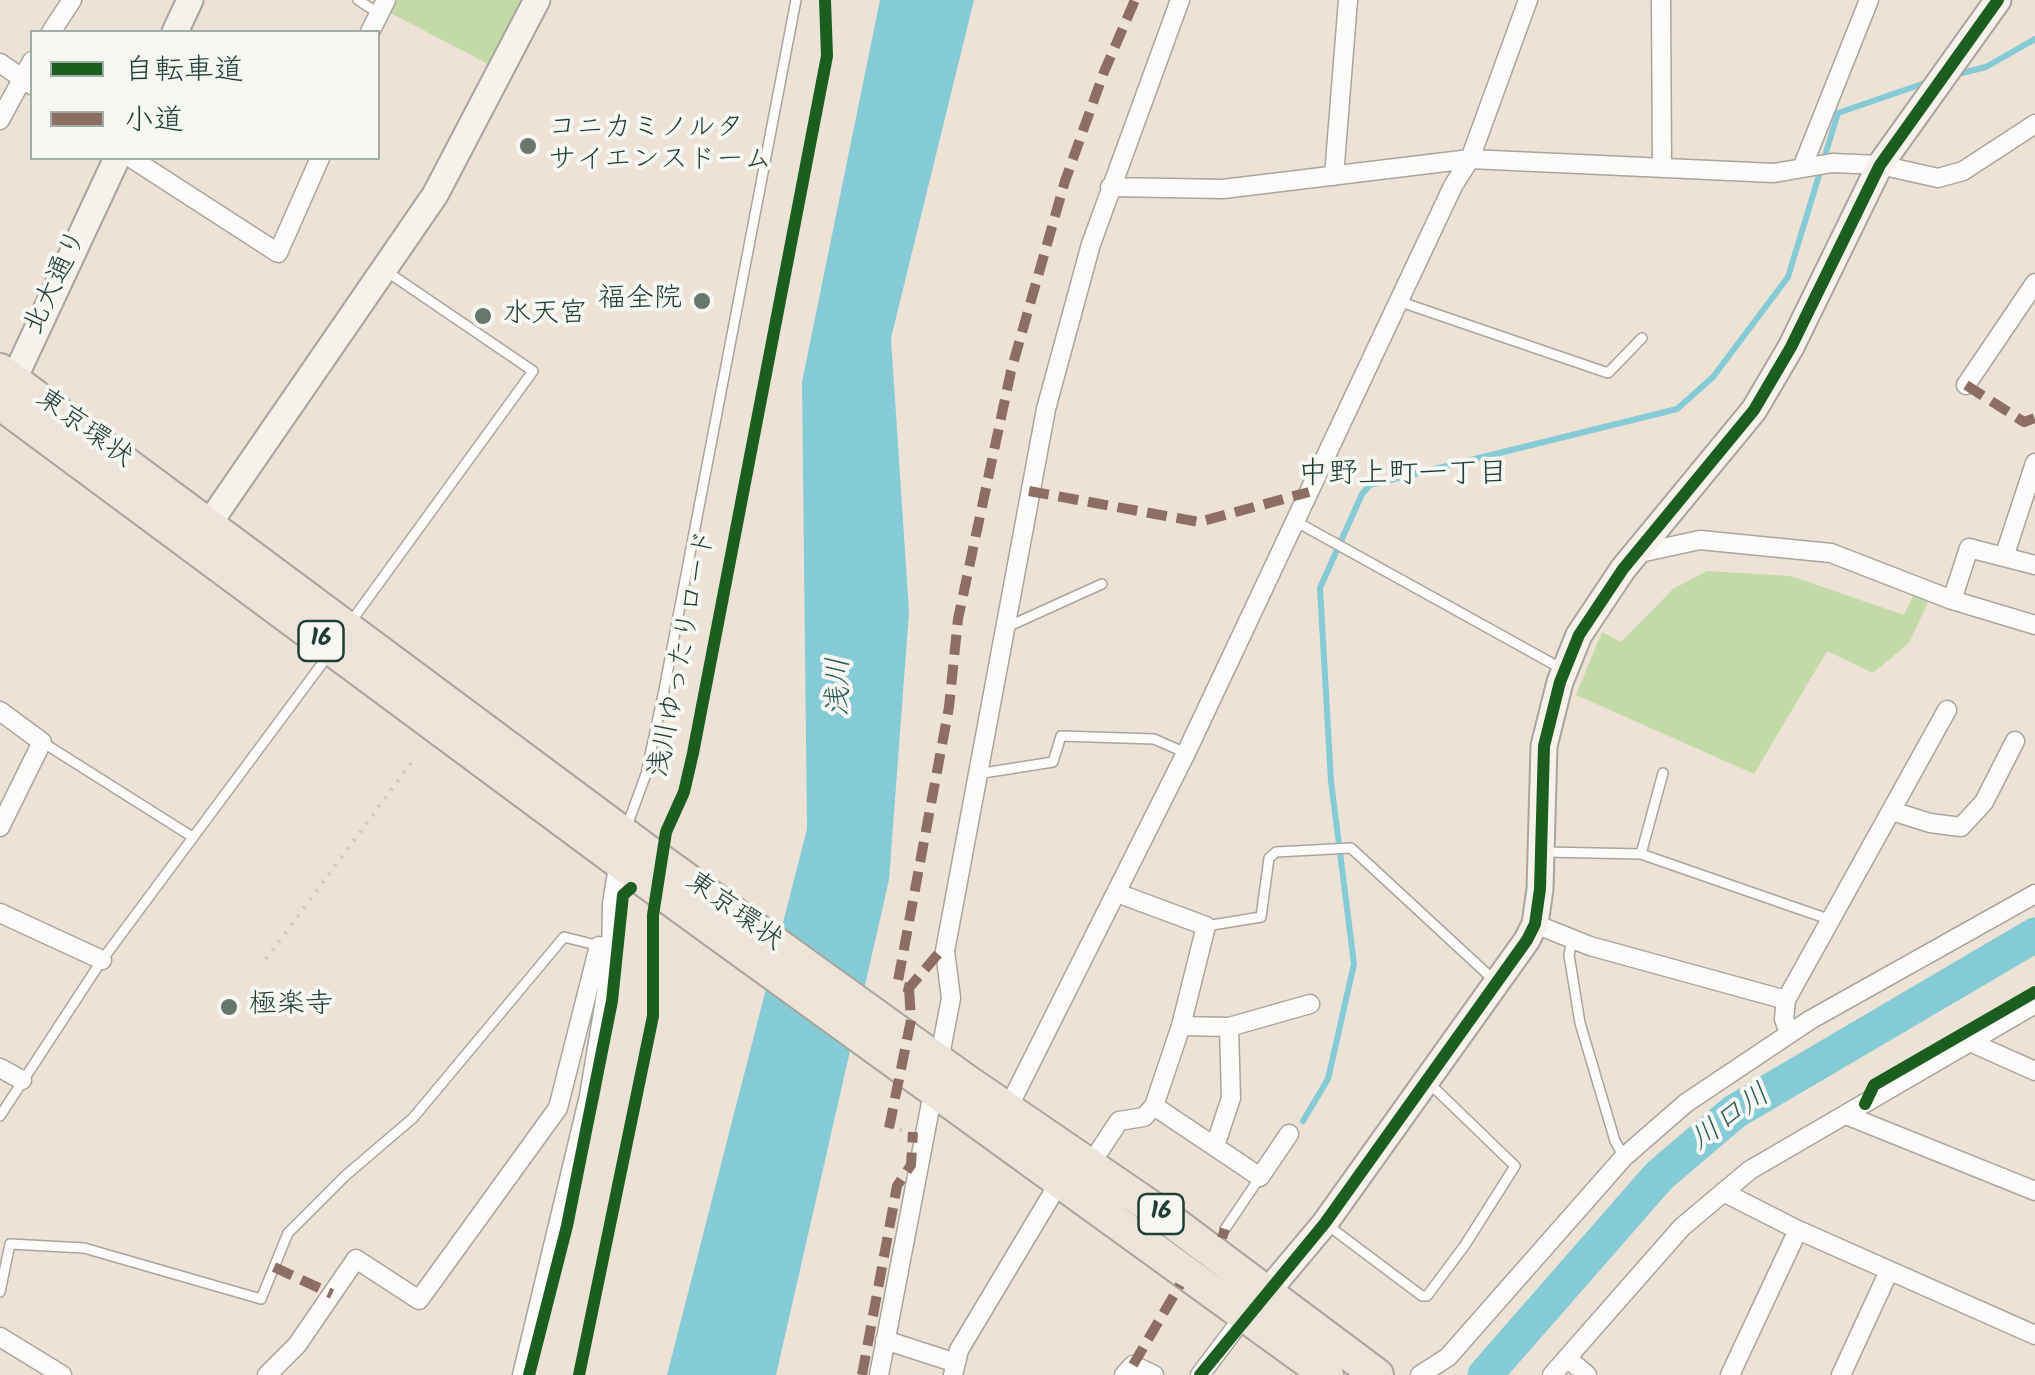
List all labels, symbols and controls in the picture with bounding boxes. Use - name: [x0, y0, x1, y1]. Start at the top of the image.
- legend: [30, 30, 380, 160]
- text: 自転車道: [124, 47, 244, 95]
- text: 小道: [124, 97, 184, 145]
- place label: コニカミノルタ サイエンスドーム: [548, 113, 772, 179]
- marker: コニカミノルタ サイエンスドーム: [517, 135, 539, 157]
- street label: 北大通り: [19, 225, 97, 341]
- place label: 福全院: [598, 284, 682, 318]
- marker: 福全院: [691, 290, 713, 312]
- place label: 水天宮: [503, 299, 587, 333]
- marker: 水天宮: [472, 305, 494, 327]
- street label: 東京環状: [28, 383, 138, 477]
- district label: 中野上町一丁目: [1298, 459, 1508, 495]
- street label: 浅川ゆったりロード: [644, 527, 726, 781]
- road number: 16: [298, 621, 344, 661]
- water label: 浅川: [824, 657, 860, 717]
- street label: 東京環状: [678, 866, 788, 960]
- place label: 極楽寺: [249, 990, 333, 1024]
- marker: 極楽寺: [218, 996, 240, 1018]
- water label: 川口川: [1685, 1079, 1779, 1161]
- road number: 16: [1138, 1194, 1184, 1234]

